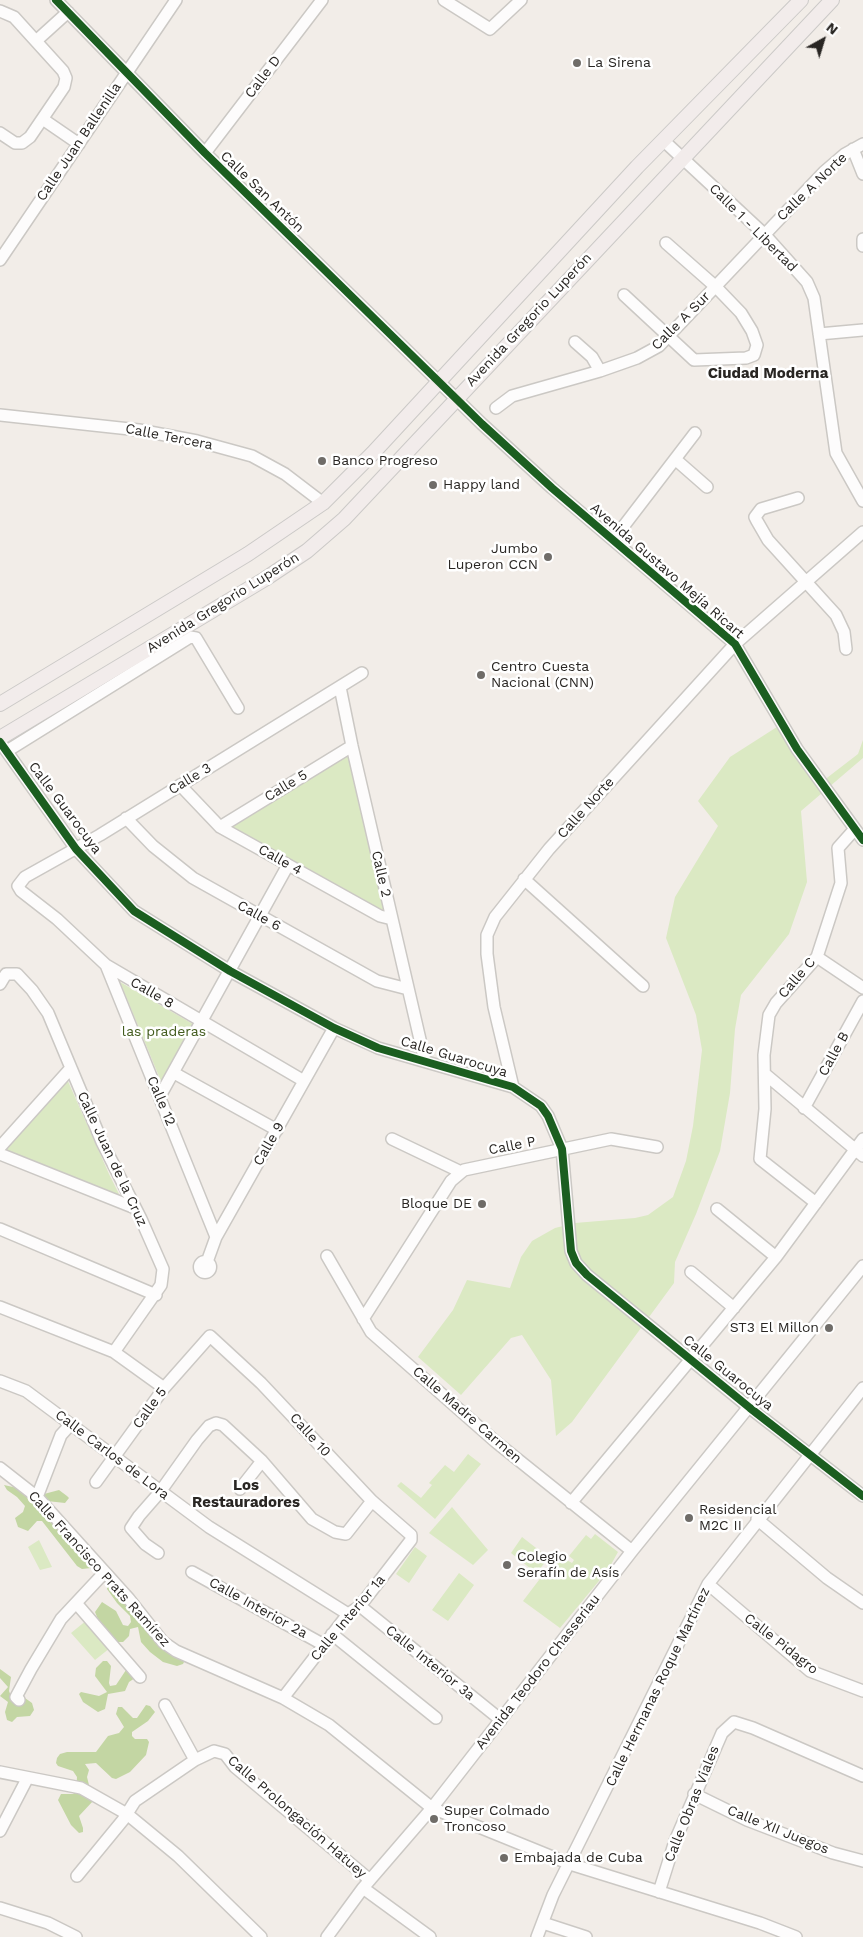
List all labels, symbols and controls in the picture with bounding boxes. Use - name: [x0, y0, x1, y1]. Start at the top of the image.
- north arrow: [798, 15, 848, 65]
- text: N: [823, 19, 842, 38]
- street label: Calle D: [242, 52, 284, 102]
- place label: La Sirena: [587, 55, 651, 71]
- marker: La Sirena: [571, 57, 583, 69]
- street label: Calle Juan Ballenilla: [33, 80, 125, 204]
- street label: Calle San Antón: [217, 148, 307, 236]
- street label: Calle A Norte: [774, 149, 850, 225]
- street label: Calle 1 - Libertad: [705, 180, 801, 276]
- street label: Avenida Gregorio Luperón: [463, 250, 595, 390]
- street label: Calle A Sur: [648, 288, 714, 354]
- district label: Ciudad Moderna: [708, 365, 828, 383]
- street label: Calle Tercera: [124, 420, 214, 454]
- place label: Banco Progreso: [332, 453, 438, 469]
- marker: Banco Progreso: [316, 455, 328, 467]
- place label: Happy land: [443, 477, 520, 493]
- marker: Happy land: [427, 479, 439, 491]
- street label: Avenida Gustavo Mejía Ricart: [587, 500, 747, 642]
- place label: Jumbo Luperon CCN: [447, 541, 538, 574]
- street label: Avenida Gregorio Luperón: [144, 549, 302, 657]
- marker: Jumbo Luperon CCN: [542, 551, 554, 563]
- place label: Centro Cuesta Nacional (CNN): [491, 659, 594, 692]
- marker: Centro Cuesta Nacional (CNN): [475, 669, 487, 681]
- street label: Calle Guarocuya: [25, 759, 105, 857]
- street label: Calle 3: [165, 760, 215, 798]
- street label: Calle 5: [261, 767, 311, 805]
- street label: Calle Norte: [554, 774, 618, 842]
- street label: Calle 4: [255, 841, 305, 879]
- street label: Calle 2: [368, 849, 394, 899]
- street label: Calle 6: [234, 897, 284, 935]
- street label: Calle C: [775, 954, 819, 1002]
- street label: Calle 8: [127, 974, 177, 1012]
- park label: las praderas: [122, 1024, 206, 1040]
- street label: Calle B: [815, 1029, 853, 1079]
- street label: Calle Guarocuya: [398, 1033, 510, 1081]
- street label: Calle 12: [143, 1074, 179, 1128]
- street label: Calle Juan de la Cruz: [73, 1089, 151, 1229]
- street label: Calle 9: [250, 1119, 288, 1169]
- street label: Calle P: [487, 1133, 537, 1159]
- place label: Bloque DE: [401, 1196, 472, 1212]
- marker: Bloque DE: [476, 1198, 488, 1210]
- place label: ST3 El Millon: [730, 1320, 819, 1336]
- marker: ST3 El Millon: [823, 1322, 835, 1334]
- street label: Calle Guarocuya: [680, 1332, 776, 1414]
- street label: Calle Madre Carmen: [409, 1363, 525, 1467]
- street label: Calle 5: [129, 1384, 171, 1432]
- street label: Calle Carlos de Lora: [52, 1407, 172, 1503]
- street label: Calle 10: [286, 1410, 334, 1460]
- district label: Los Restauradores: [192, 1477, 300, 1512]
- street label: Calle Francisco Prats Ramírez: [24, 1488, 174, 1650]
- place label: Residencial M2C II: [699, 1502, 777, 1534]
- marker: Residencial M2C II: [683, 1512, 695, 1524]
- place label: Colegio Serafín de Asís: [517, 1549, 619, 1581]
- marker: Colegio Serafín de Asís: [501, 1559, 513, 1571]
- street label: Calle Interior 1a: [307, 1572, 389, 1664]
- street label: Calle Interior 2a: [206, 1574, 310, 1642]
- street label: Calle Hermanas Roque Martínez: [602, 1585, 714, 1789]
- street label: Avenida Teodoro Chasseriau: [472, 1591, 604, 1753]
- street label: Calle Pidagro: [741, 1610, 821, 1678]
- street label: Calle Interior 3a: [382, 1622, 478, 1704]
- street label: Calle Obras Viales: [661, 1743, 723, 1865]
- street label: Calle Prolongación Hatuey: [224, 1752, 370, 1882]
- street label: Calle XII Juegos: [725, 1802, 831, 1858]
- place label: Super Colmado Troncoso: [444, 1803, 550, 1835]
- marker: Super Colmado Troncoso: [428, 1813, 440, 1825]
- place label: Embajada de Cuba: [514, 1850, 643, 1866]
- marker: Embajada de Cuba: [498, 1852, 510, 1864]

